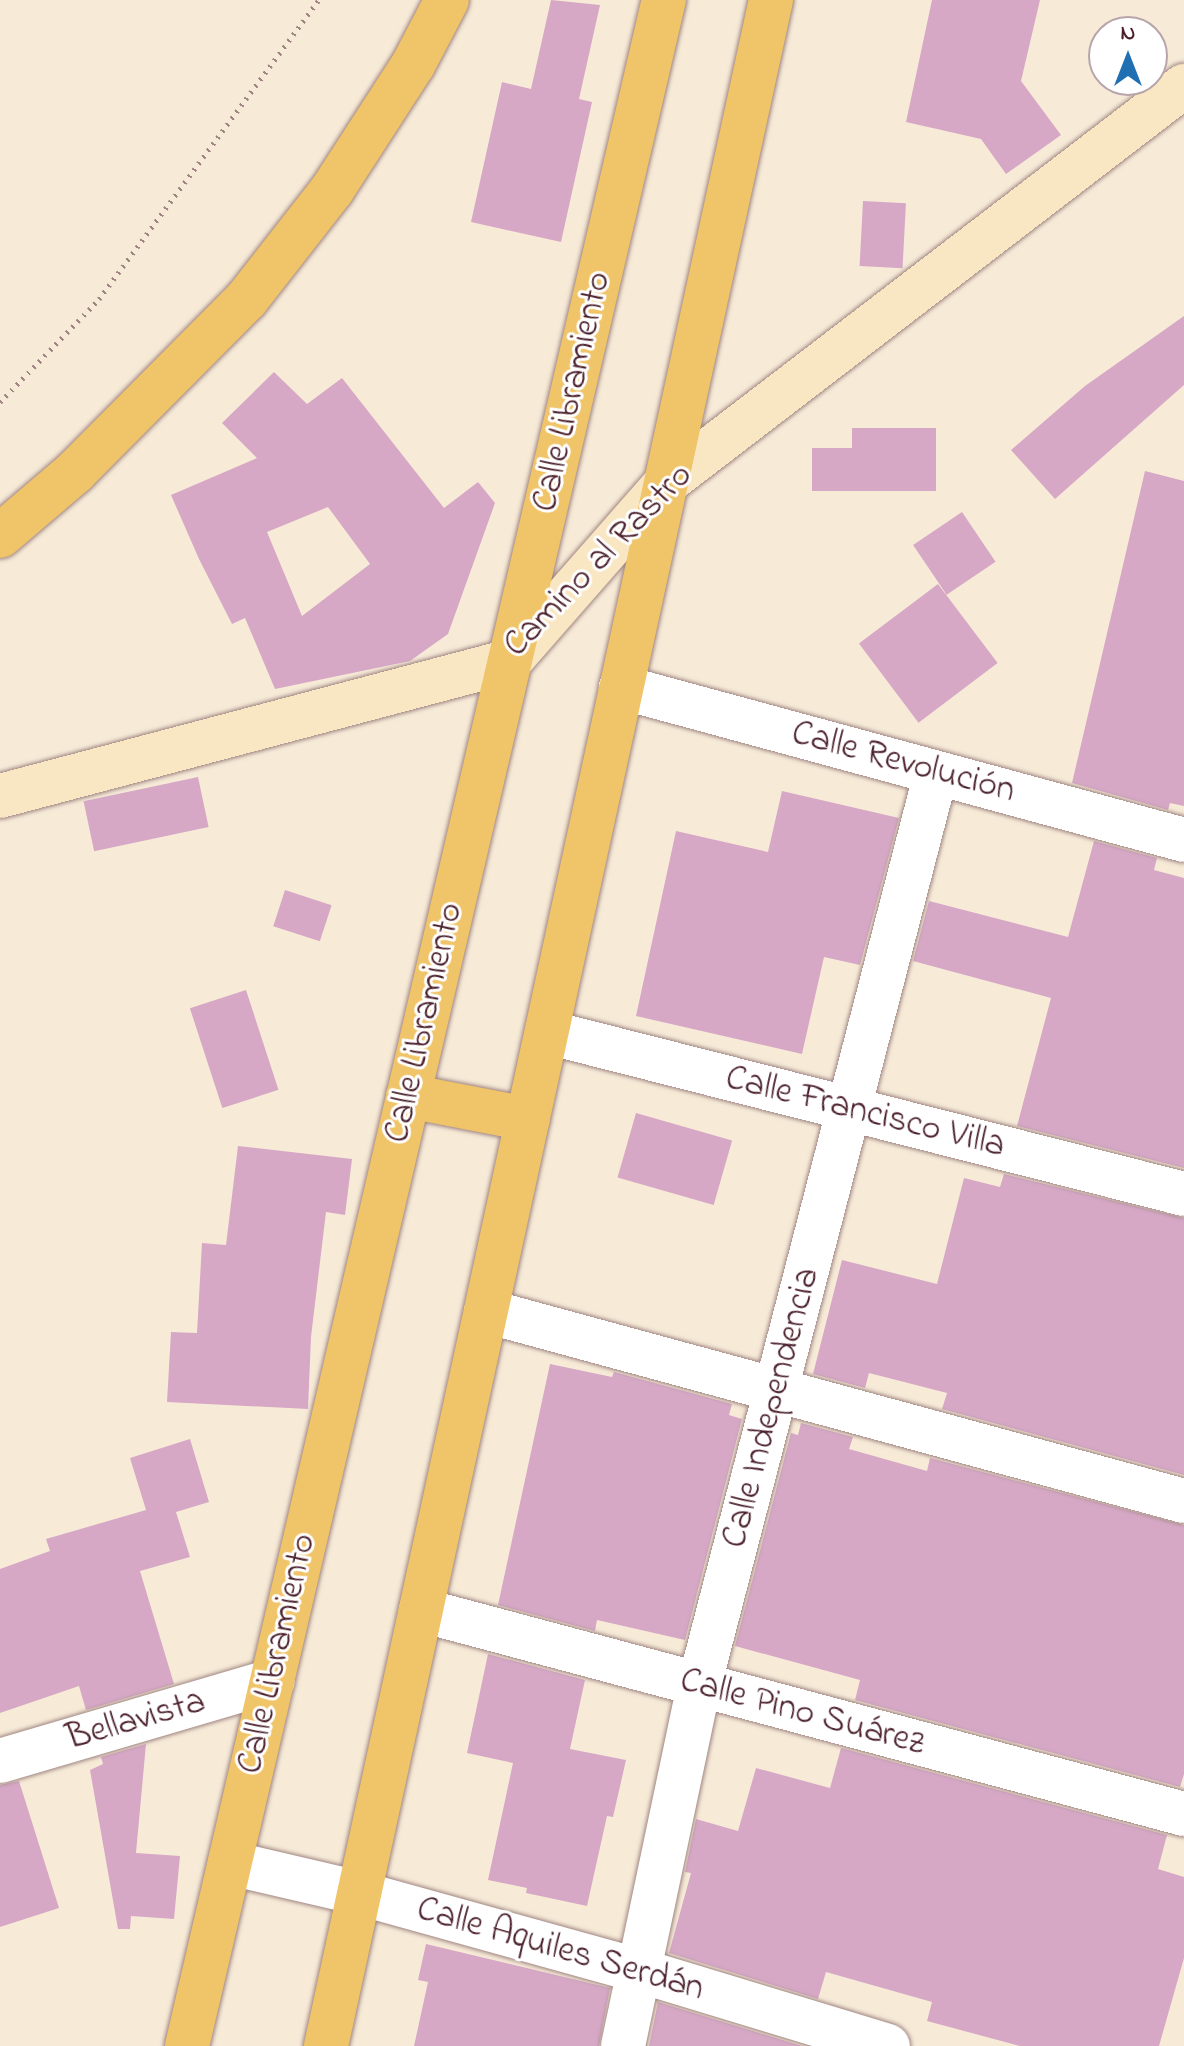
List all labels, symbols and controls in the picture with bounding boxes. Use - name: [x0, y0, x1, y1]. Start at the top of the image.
- north arrow: [1088, 16, 1168, 96]
- text: N: [1121, 18, 1135, 50]
- street label: Calle Libramiento: [524, 268, 622, 516]
- street label: Camino al Rastro: [496, 455, 702, 667]
- street label: Calle Revolución: [787, 712, 1019, 814]
- street label: Calle Libramiento: [376, 899, 474, 1147]
- street label: Calle Francisco Villa: [721, 1057, 1009, 1169]
- street label: Calle Independencia: [714, 1263, 830, 1553]
- street label: Calle Libramiento: [229, 1530, 327, 1778]
- street label: Calle Pino Suárez: [675, 1660, 929, 1766]
- street label: Bellavista: [62, 1681, 210, 1761]
- street label: Calle Aquiles Serdán: [411, 1888, 709, 2012]

